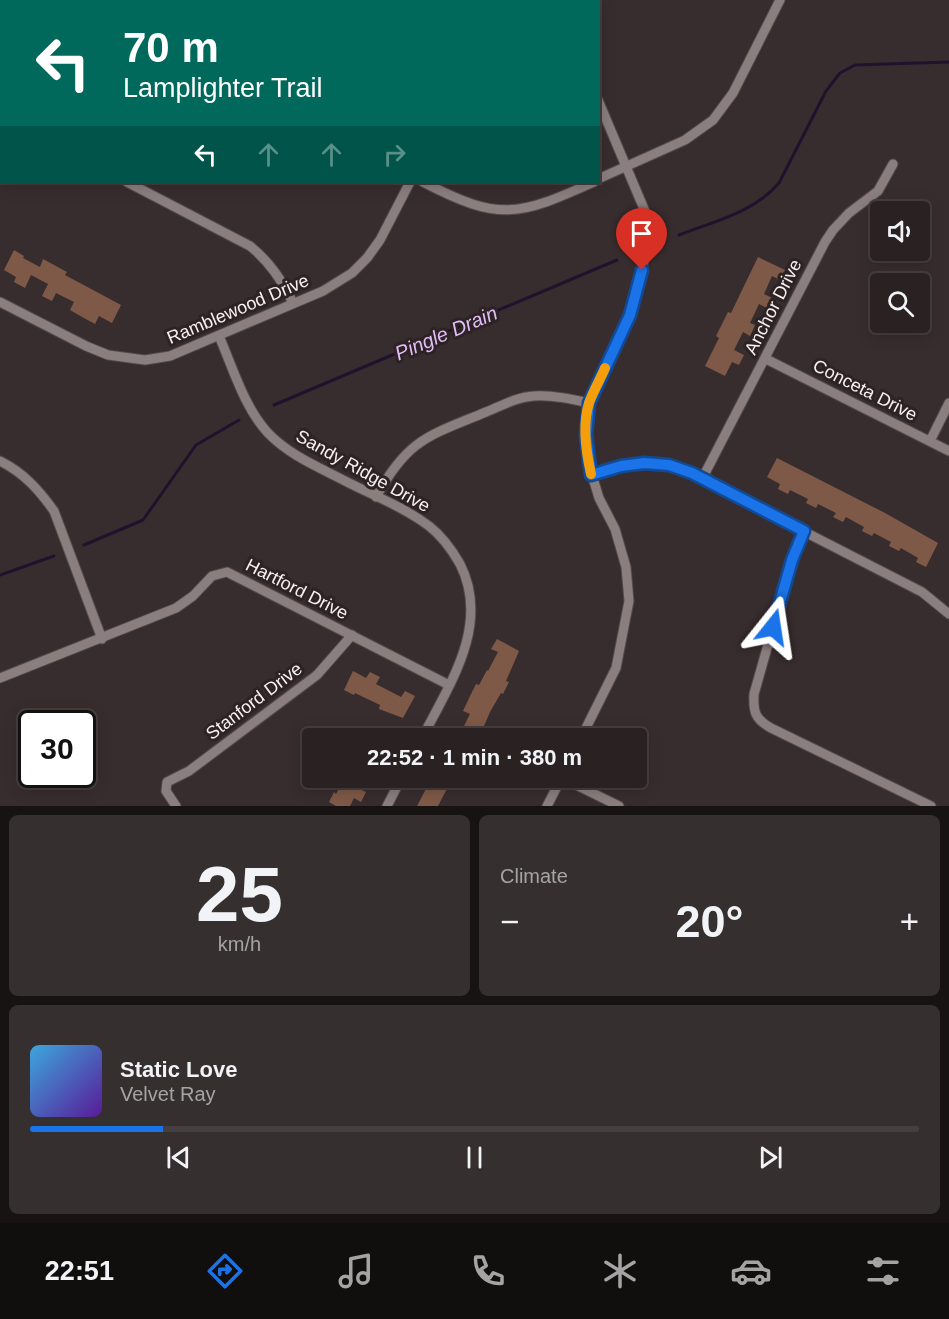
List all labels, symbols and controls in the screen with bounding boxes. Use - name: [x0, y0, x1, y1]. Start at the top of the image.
- icon: left: [24, 24, 102, 102]
- text: 70 m: [123, 24, 219, 71]
- text: Lamplighter Trail: [123, 73, 323, 103]
- icon: left: [189, 138, 222, 171]
- icon: ahead: [252, 138, 285, 171]
- icon: ahead: [315, 138, 348, 171]
- icon: right: [378, 138, 411, 171]
- map controls: [870, 201, 930, 333]
- button: sound: [870, 201, 930, 261]
- pin: [616, 208, 667, 270]
- icon: arrive: [625, 217, 658, 250]
- street label: Anchor Drive: [740, 256, 806, 358]
- street label: Ramblewood Drive: [164, 270, 312, 348]
- button: search: [870, 273, 930, 333]
- water label: Pingle Drain: [392, 302, 500, 364]
- street label: Conceta Drive: [810, 355, 920, 425]
- street label: Sandy Ridge Drive: [293, 426, 433, 516]
- street label: Hartford Drive: [243, 555, 351, 623]
- position arrow: [741, 595, 805, 659]
- street label: Stanford Drive: [202, 658, 306, 744]
- speed limit sign: 30: [18, 710, 96, 788]
- text: 22:52 · 1 min · 380 m: [367, 745, 582, 770]
- text: 25: [196, 850, 283, 938]
- text: Climate: [500, 865, 568, 887]
- text: 20°: [675, 896, 744, 947]
- text: −: [500, 903, 519, 940]
- text: +: [900, 903, 919, 940]
- text: km/h: [218, 933, 261, 955]
- text: Static Love: [120, 1057, 237, 1082]
- text: Velvet Ray: [120, 1083, 216, 1105]
- icon: previous: [162, 1141, 195, 1174]
- icon: pause: [458, 1141, 491, 1174]
- icon: next: [754, 1141, 787, 1174]
- icon: directions: [204, 1250, 246, 1292]
- icon: music: [335, 1250, 377, 1292]
- icon: phone: [467, 1250, 509, 1292]
- icon: climate: [599, 1250, 641, 1292]
- icon: car: [730, 1250, 772, 1292]
- icon: filters: [862, 1250, 904, 1292]
- text: 22:51: [45, 1256, 114, 1286]

